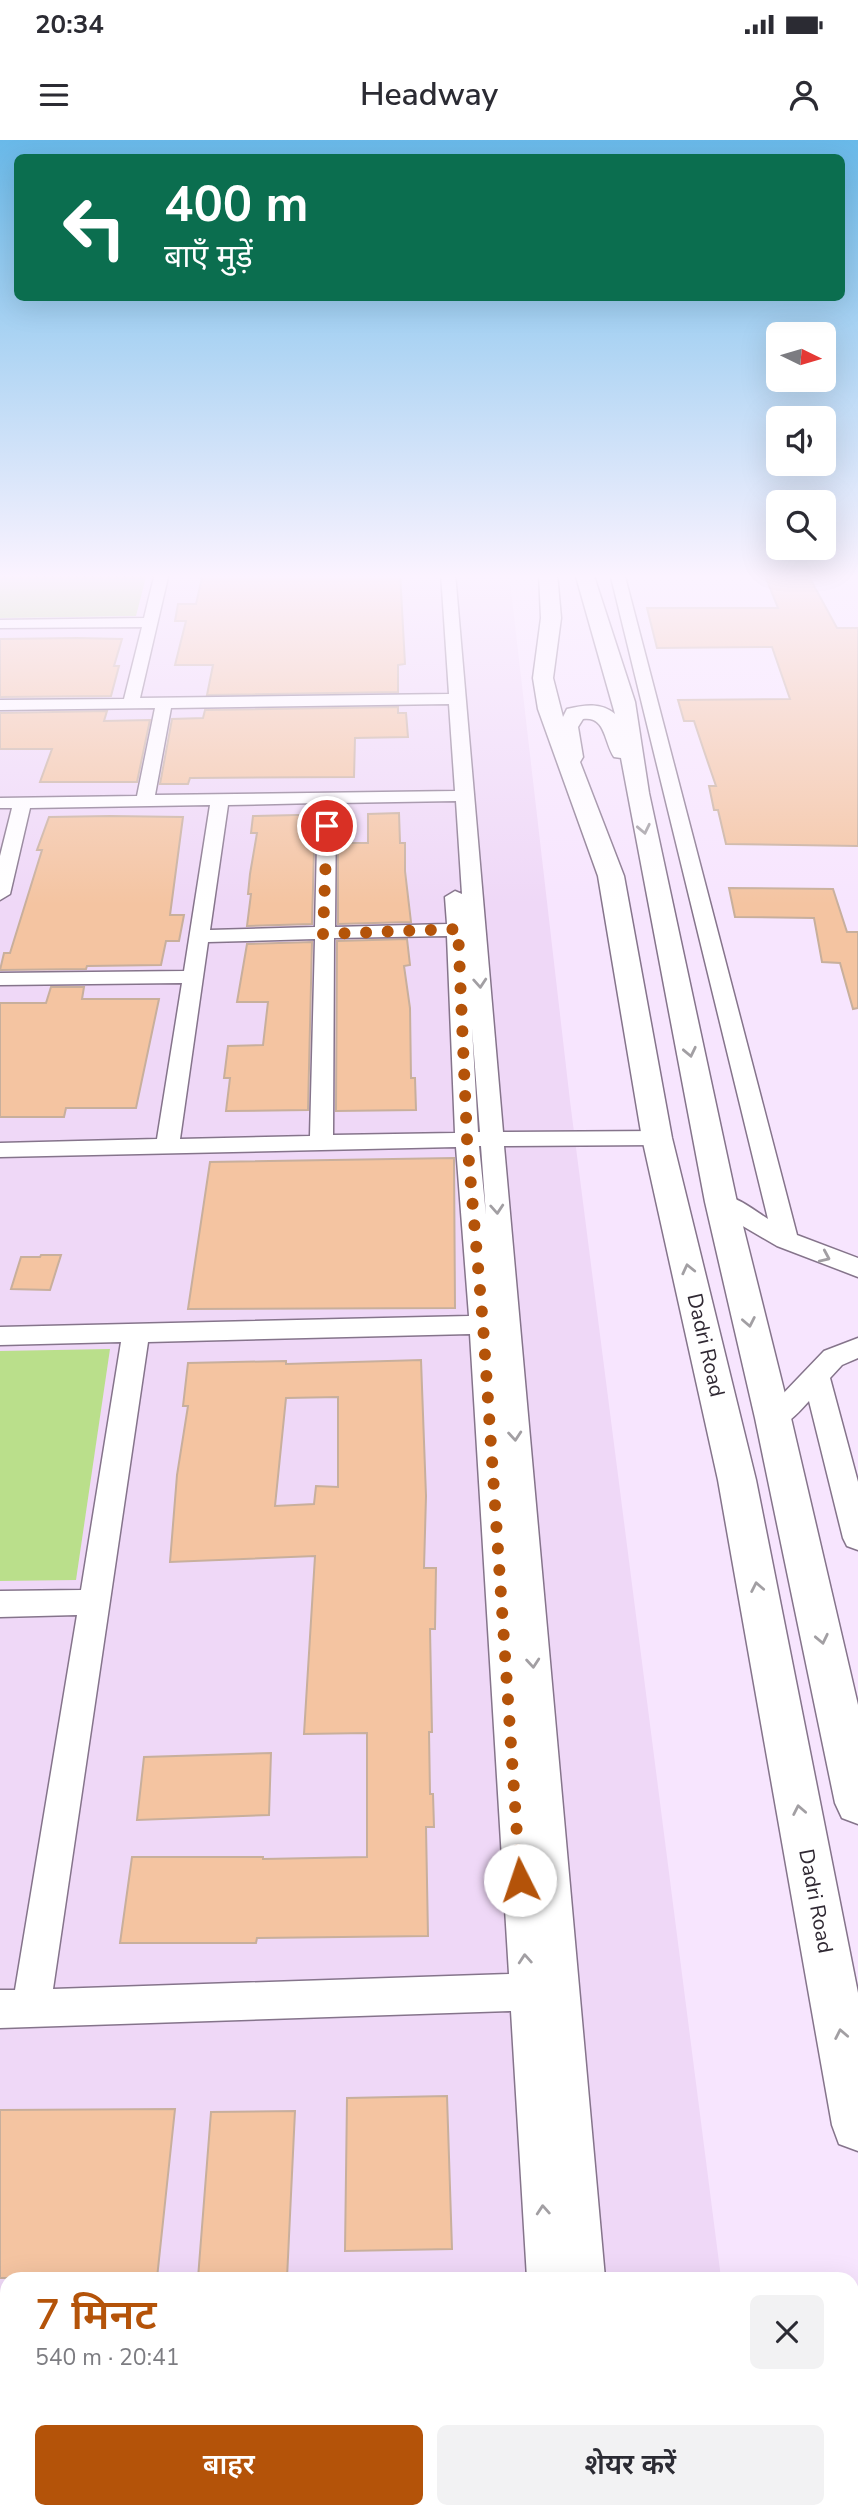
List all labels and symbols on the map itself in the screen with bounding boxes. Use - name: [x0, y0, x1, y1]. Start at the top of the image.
- north arrow: [766, 322, 836, 392]
- pin: [297, 796, 357, 856]
- one-way arrow: [636, 823, 651, 835]
- one-way arrow: [472, 977, 487, 988]
- one-way arrow: [682, 1046, 697, 1058]
- one-way arrow: [489, 1204, 504, 1215]
- one-way arrow: [818, 1248, 830, 1262]
- one-way arrow: [682, 1263, 696, 1275]
- street label: Dadri Road: [680, 1290, 732, 1400]
- one-way arrow: [741, 1316, 756, 1328]
- one-way arrow: [507, 1431, 522, 1442]
- one-way arrow: [750, 1581, 765, 1592]
- one-way arrow: [814, 1633, 828, 1645]
- one-way arrow: [525, 1658, 540, 1669]
- one-way arrow: [792, 1804, 807, 1816]
- position arrow: [483, 1843, 557, 1917]
- street label: Dadri Road: [792, 1846, 840, 1956]
- one-way arrow: [518, 1953, 533, 1964]
- one-way arrow: [834, 2028, 849, 2040]
- one-way arrow: [536, 2205, 551, 2216]

